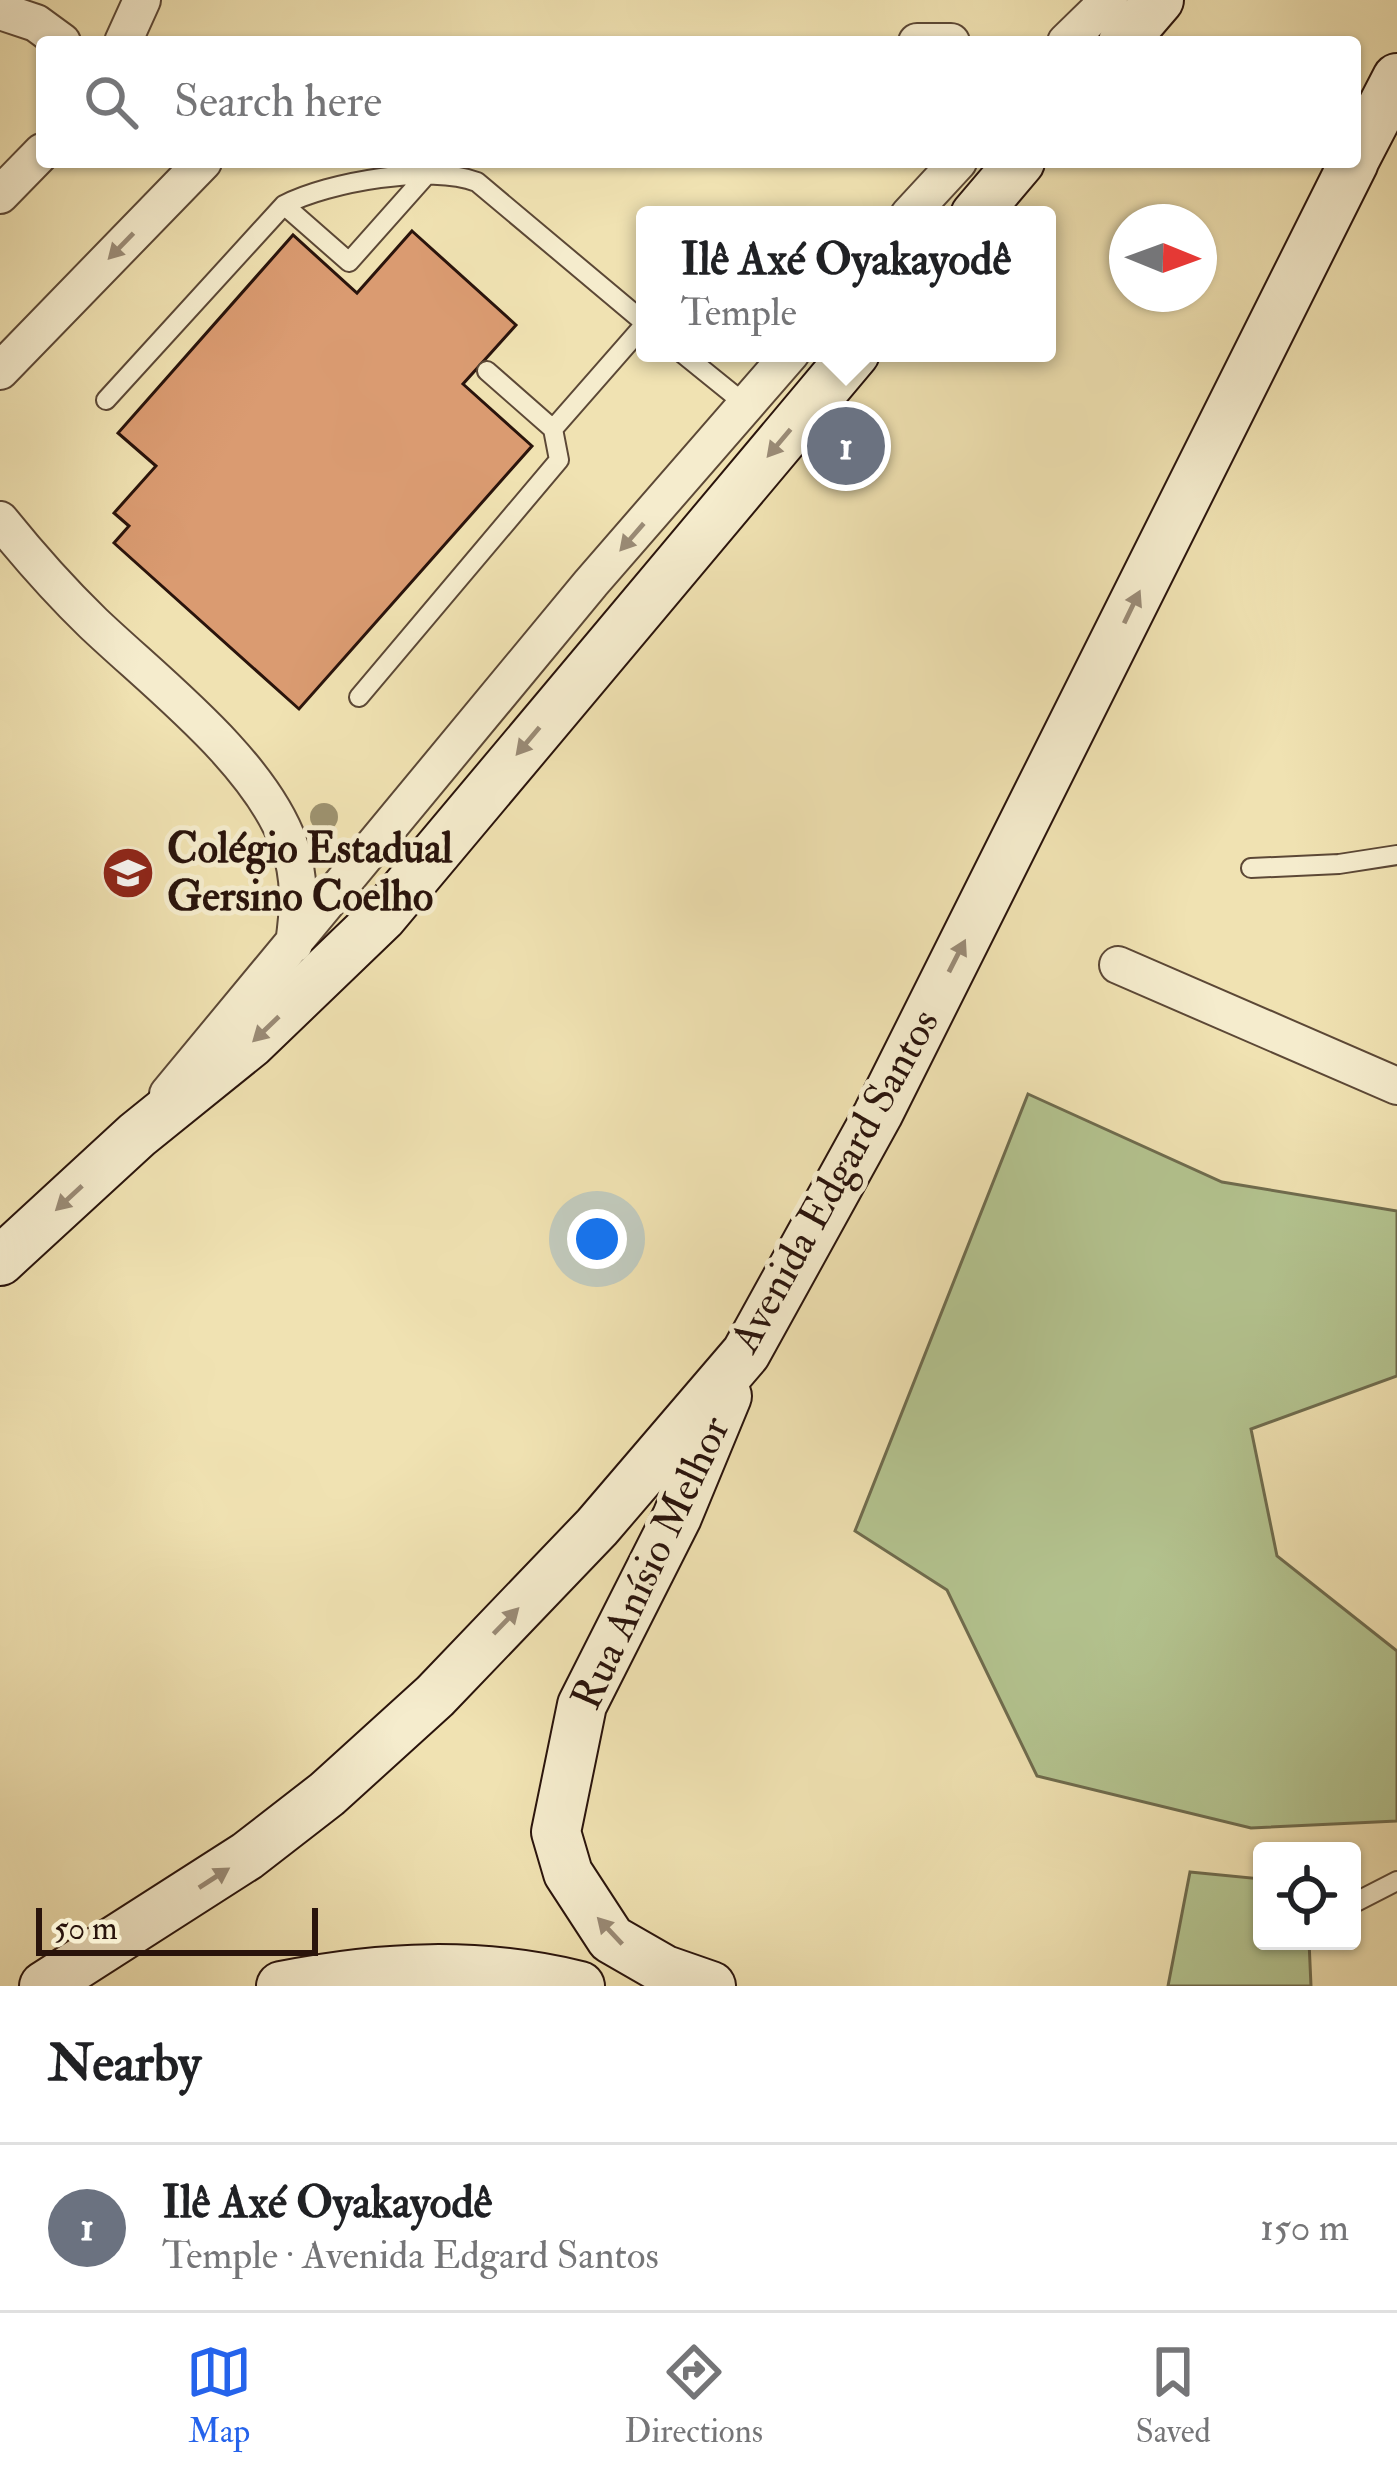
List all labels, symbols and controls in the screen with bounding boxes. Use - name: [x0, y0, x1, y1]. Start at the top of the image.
- search box: [36, 36, 1361, 168]
- icon: search: [78, 69, 144, 135]
- text: Search here: [174, 74, 382, 130]
- north arrow: [1109, 204, 1217, 312]
- popup: [636, 206, 1056, 362]
- one-way arrow: [108, 231, 136, 260]
- text: Ilê Axé Oyakayodê: [681, 232, 1011, 288]
- text: Temple: [681, 288, 797, 337]
- pin: 1: [807, 401, 885, 491]
- one-way arrow: [767, 427, 793, 458]
- one-way arrow: [619, 522, 645, 552]
- one-way arrow: [1122, 589, 1142, 624]
- one-way arrow: [516, 726, 542, 756]
- place label: Colégio Estadual Gersino Coelho: [167, 823, 453, 923]
- school or university icon: Colégio Estadual Gersino Coelho: [100, 845, 156, 901]
- one-way arrow: [947, 938, 967, 973]
- street label: Avenida Edgard Santos: [719, 1000, 951, 1363]
- one-way arrow: [252, 1014, 281, 1042]
- one-way arrow: [54, 1184, 83, 1211]
- your location: [567, 1209, 627, 1269]
- street label: Rua Anísio Melhor: [560, 1408, 742, 1718]
- one-way arrow: [492, 1607, 520, 1636]
- map controls: [1253, 1842, 1361, 1950]
- button: locate: [1253, 1842, 1361, 1950]
- one-way arrow: [197, 1867, 230, 1889]
- scale bar: [36, 1902, 318, 1955]
- text: 50 m: [54, 1908, 118, 1949]
- one-way arrow: [597, 1917, 624, 1946]
- text: Nearby: [48, 2032, 201, 2096]
- text: Ilê Axé Oyakayodê: [162, 2175, 492, 2231]
- text: 1: [80, 2203, 94, 2252]
- text: 150 m: [1260, 2203, 1349, 2252]
- text: Temple · Avenida Edgard Santos: [162, 2231, 659, 2280]
- tab: Map: [186, 2339, 252, 2452]
- tab: Directions: [625, 2339, 763, 2452]
- tab: Saved: [1135, 2339, 1211, 2452]

